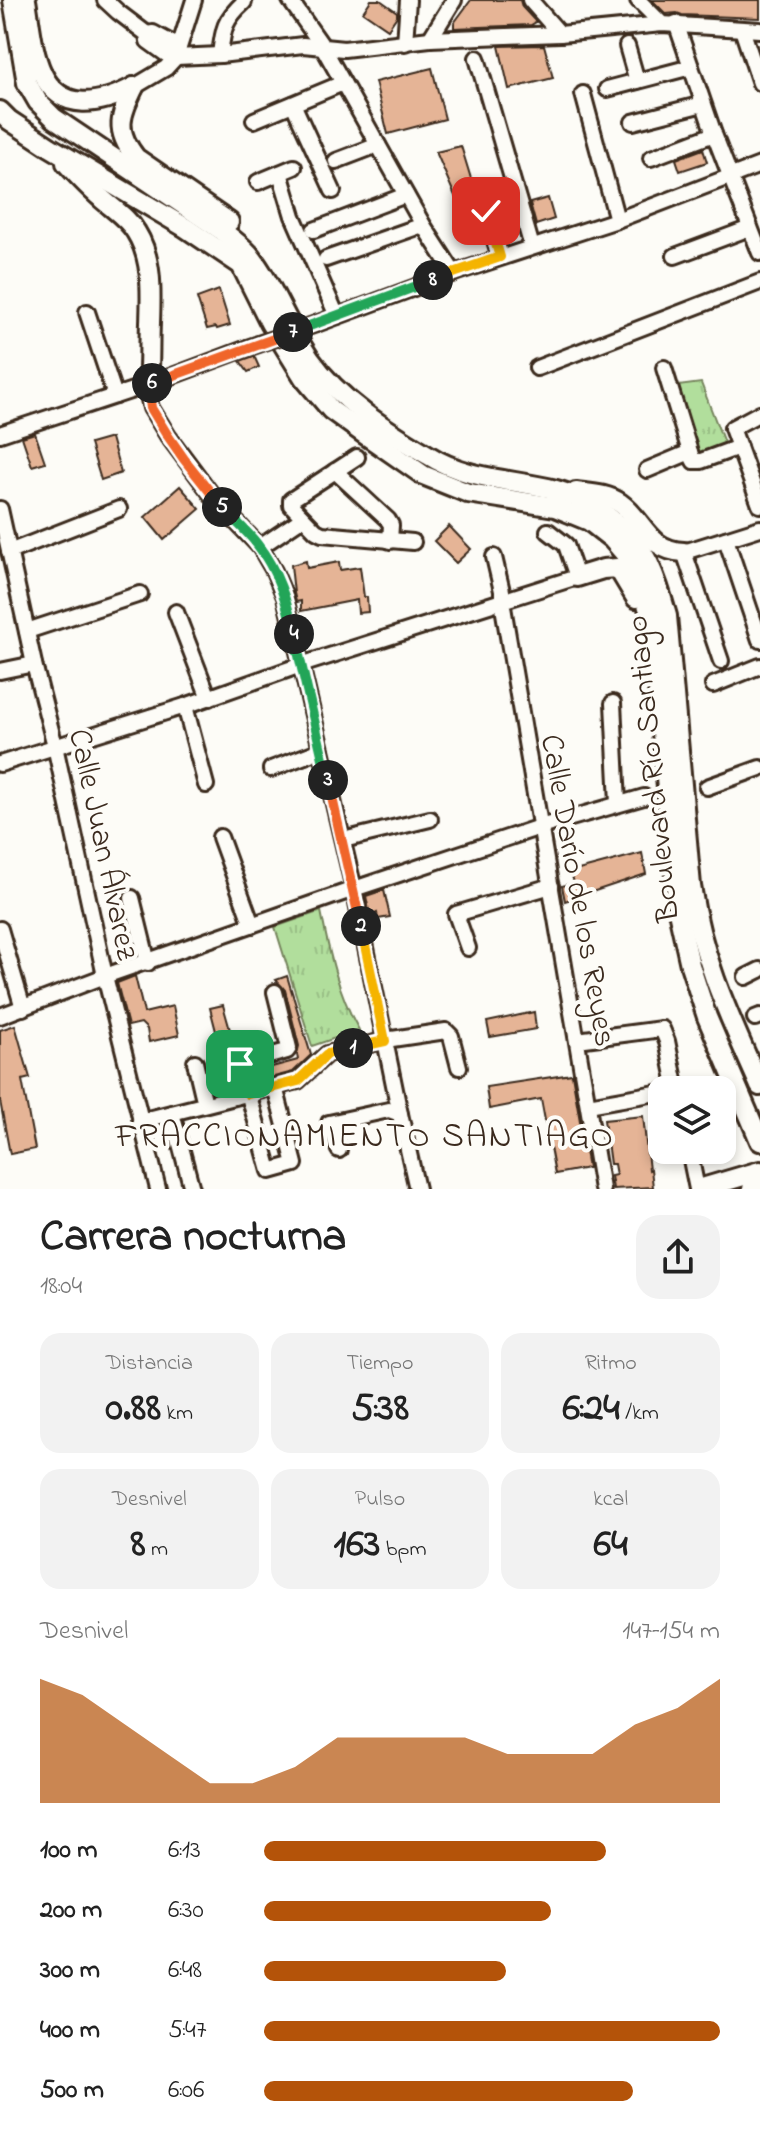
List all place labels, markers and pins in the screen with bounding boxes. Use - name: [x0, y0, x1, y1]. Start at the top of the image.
- pin: [452, 177, 520, 245]
- pin: 8: [413, 260, 453, 300]
- pin: 7: [273, 312, 313, 352]
- pin: 6: [132, 363, 172, 403]
- pin: 5: [202, 487, 242, 527]
- pin: 4: [274, 614, 314, 654]
- pin: 3: [308, 760, 348, 800]
- pin: 2: [341, 906, 381, 946]
- pin: 1: [333, 1028, 373, 1068]
- pin: [206, 1030, 274, 1098]

